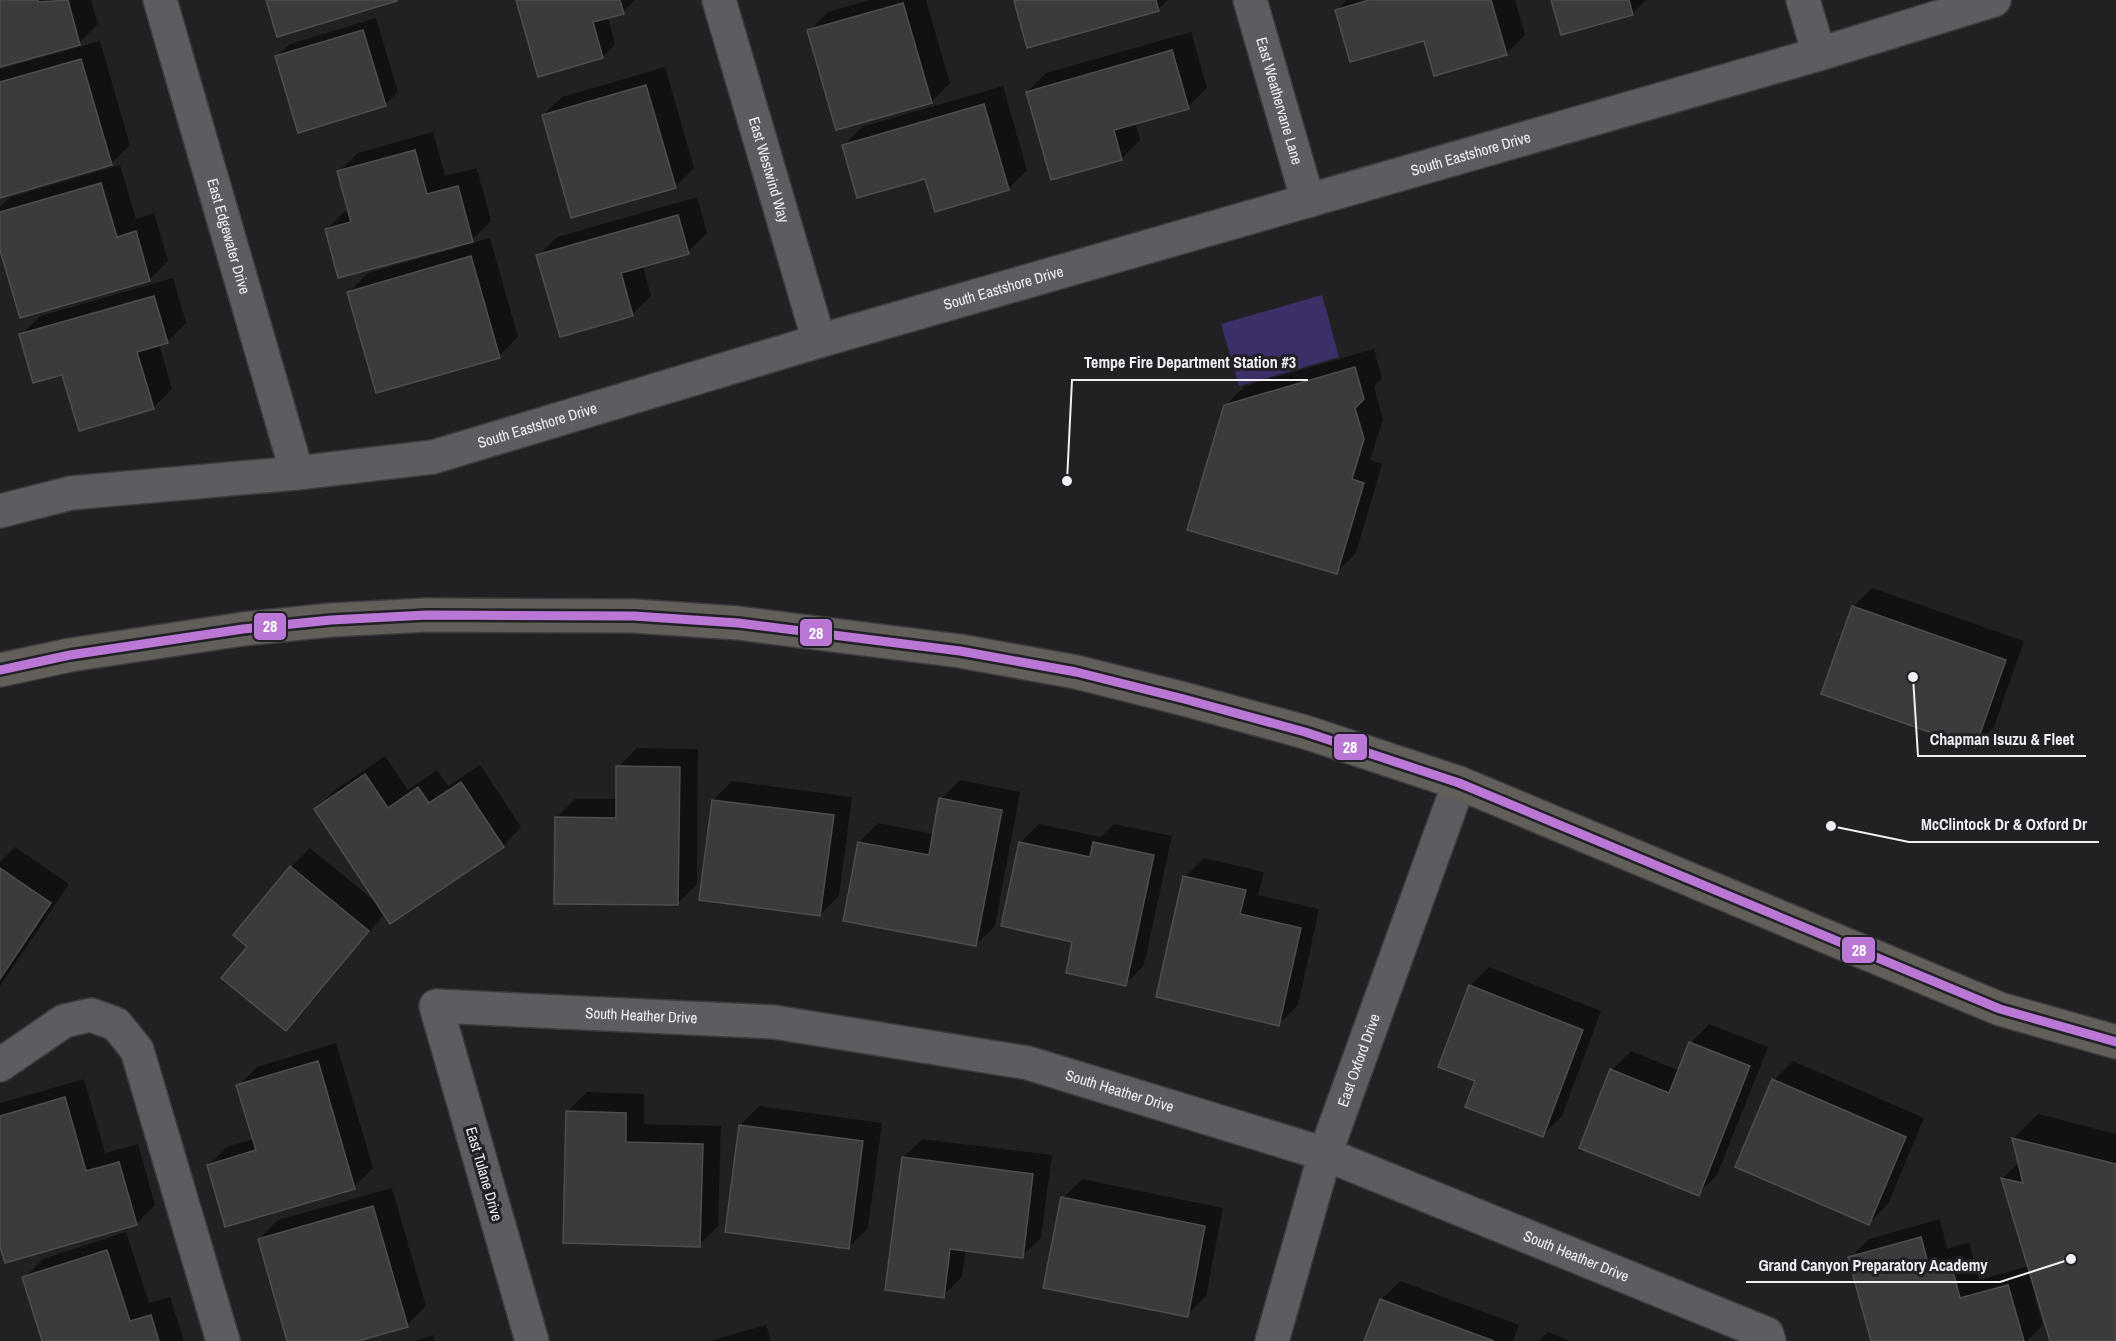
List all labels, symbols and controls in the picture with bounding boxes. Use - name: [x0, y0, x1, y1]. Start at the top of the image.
- street label: East Weathervane Lane: [1251, 34, 1308, 167]
- street label: East Westwind Way: [744, 114, 795, 226]
- street label: South Eastshore Drive: [1408, 126, 1533, 181]
- street label: East Edgewater Drive: [202, 176, 256, 297]
- street label: South Eastshore Drive: [941, 260, 1066, 315]
- callout: Tempe Fire Department Station #3: [1072, 346, 1308, 380]
- text: Tempe Fire Department Station #3: [1084, 351, 1296, 373]
- street label: South Eastshore Drive: [475, 397, 600, 453]
- line badge: 28: [253, 612, 287, 641]
- text: 28: [263, 615, 277, 637]
- line badge: 28: [799, 618, 833, 647]
- text: 28: [809, 622, 823, 644]
- callout: Chapman Isuzu & Fleet: [1918, 722, 2086, 756]
- text: Chapman Isuzu & Fleet: [1930, 728, 2075, 750]
- line badge: 28: [1333, 733, 1368, 761]
- text: 28: [1343, 736, 1357, 758]
- callout: McClintock Dr & Oxford Dr: [1909, 808, 2099, 842]
- text: McClintock Dr & Oxford Dr: [1921, 813, 2088, 835]
- line badge: 28: [1841, 936, 1876, 964]
- text: 28: [1852, 939, 1866, 961]
- street label: South Heather Drive: [585, 1002, 698, 1028]
- street label: East Oxford Drive: [1332, 1010, 1385, 1110]
- street label: South Heather Drive: [1063, 1064, 1177, 1117]
- street label: East Tulane Drive: [461, 1124, 508, 1224]
- street label: South Heather Drive: [1520, 1225, 1632, 1287]
- callout: Grand Canyon Preparatory Academy: [1746, 1248, 2000, 1282]
- text: Grand Canyon Preparatory Academy: [1758, 1254, 1988, 1276]

